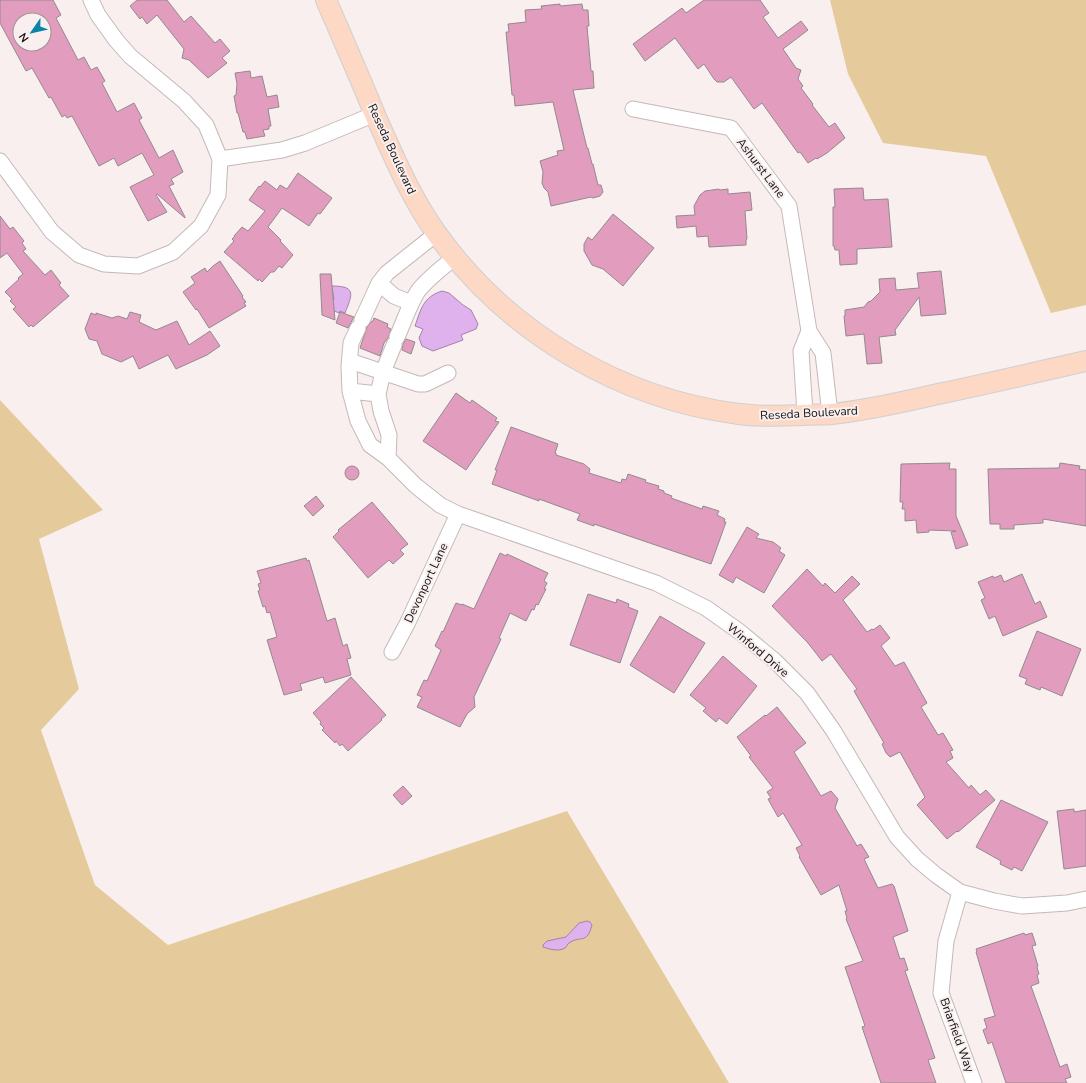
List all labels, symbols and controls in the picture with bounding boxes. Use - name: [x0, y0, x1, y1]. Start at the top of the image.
- north arrow: [12, 12, 52, 52]
- text: N: [16, 30, 33, 45]
- street label: Reseda Boulevard: [364, 101, 420, 197]
- street label: Ashurst Lane: [733, 135, 789, 201]
- street label: Reseda Boulevard: [760, 402, 858, 424]
- street label: Devonport Lane: [400, 540, 452, 626]
- street label: Winford Drive: [724, 619, 792, 681]
- street label: Briarfield Way: [936, 996, 978, 1075]

